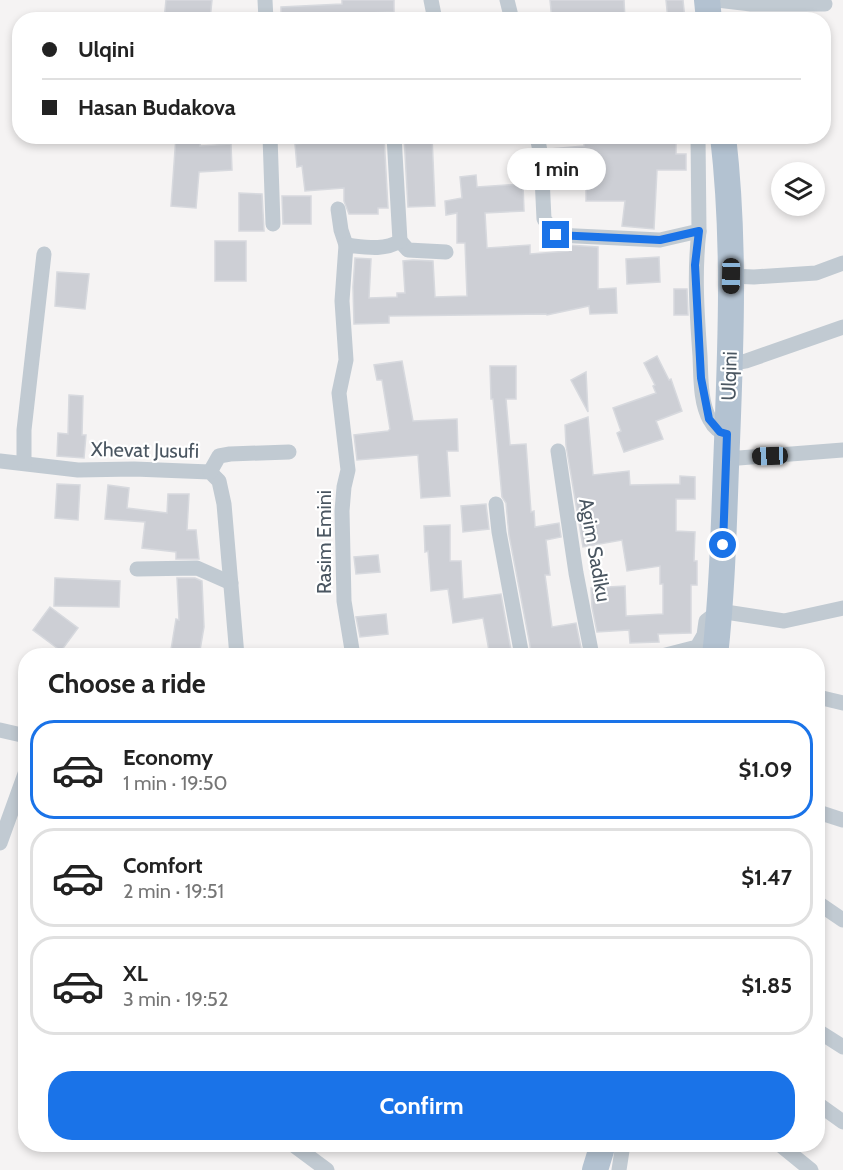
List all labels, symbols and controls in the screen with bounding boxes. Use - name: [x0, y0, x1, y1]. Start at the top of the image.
- text: Ulqini: [78, 36, 135, 63]
- text: Hasan Budakova: [78, 94, 236, 121]
- callout: 1 min: [506, 148, 606, 190]
- text: 1 min: [534, 157, 579, 181]
- map controls: [771, 162, 825, 216]
- button: layers: [771, 162, 825, 216]
- route end: [542, 221, 569, 248]
- car: [722, 258, 740, 294]
- street label: Ulqini: [716, 351, 742, 401]
- street label: Xhevat Jusufi: [91, 437, 199, 463]
- car: [752, 446, 788, 466]
- street label: Rasim Emini: [312, 490, 336, 594]
- street label: Agim Sadiku: [574, 496, 616, 604]
- route start: [709, 531, 736, 558]
- text: Choose a ride: [48, 667, 206, 700]
- icon: car: [51, 743, 105, 797]
- text: Economy: [123, 744, 213, 771]
- text: $1.09: [739, 756, 792, 783]
- text: 1 min · 19:50: [123, 771, 228, 795]
- icon: car: [51, 851, 105, 905]
- text: Comfort: [123, 852, 202, 879]
- text: $1.47: [741, 864, 792, 891]
- text: 2 min · 19:51: [123, 879, 224, 903]
- icon: car: [51, 959, 105, 1013]
- text: XL: [123, 960, 148, 987]
- text: $1.85: [741, 972, 792, 999]
- text: 3 min · 19:52: [123, 987, 228, 1011]
- button: Confirm: [48, 1071, 795, 1140]

